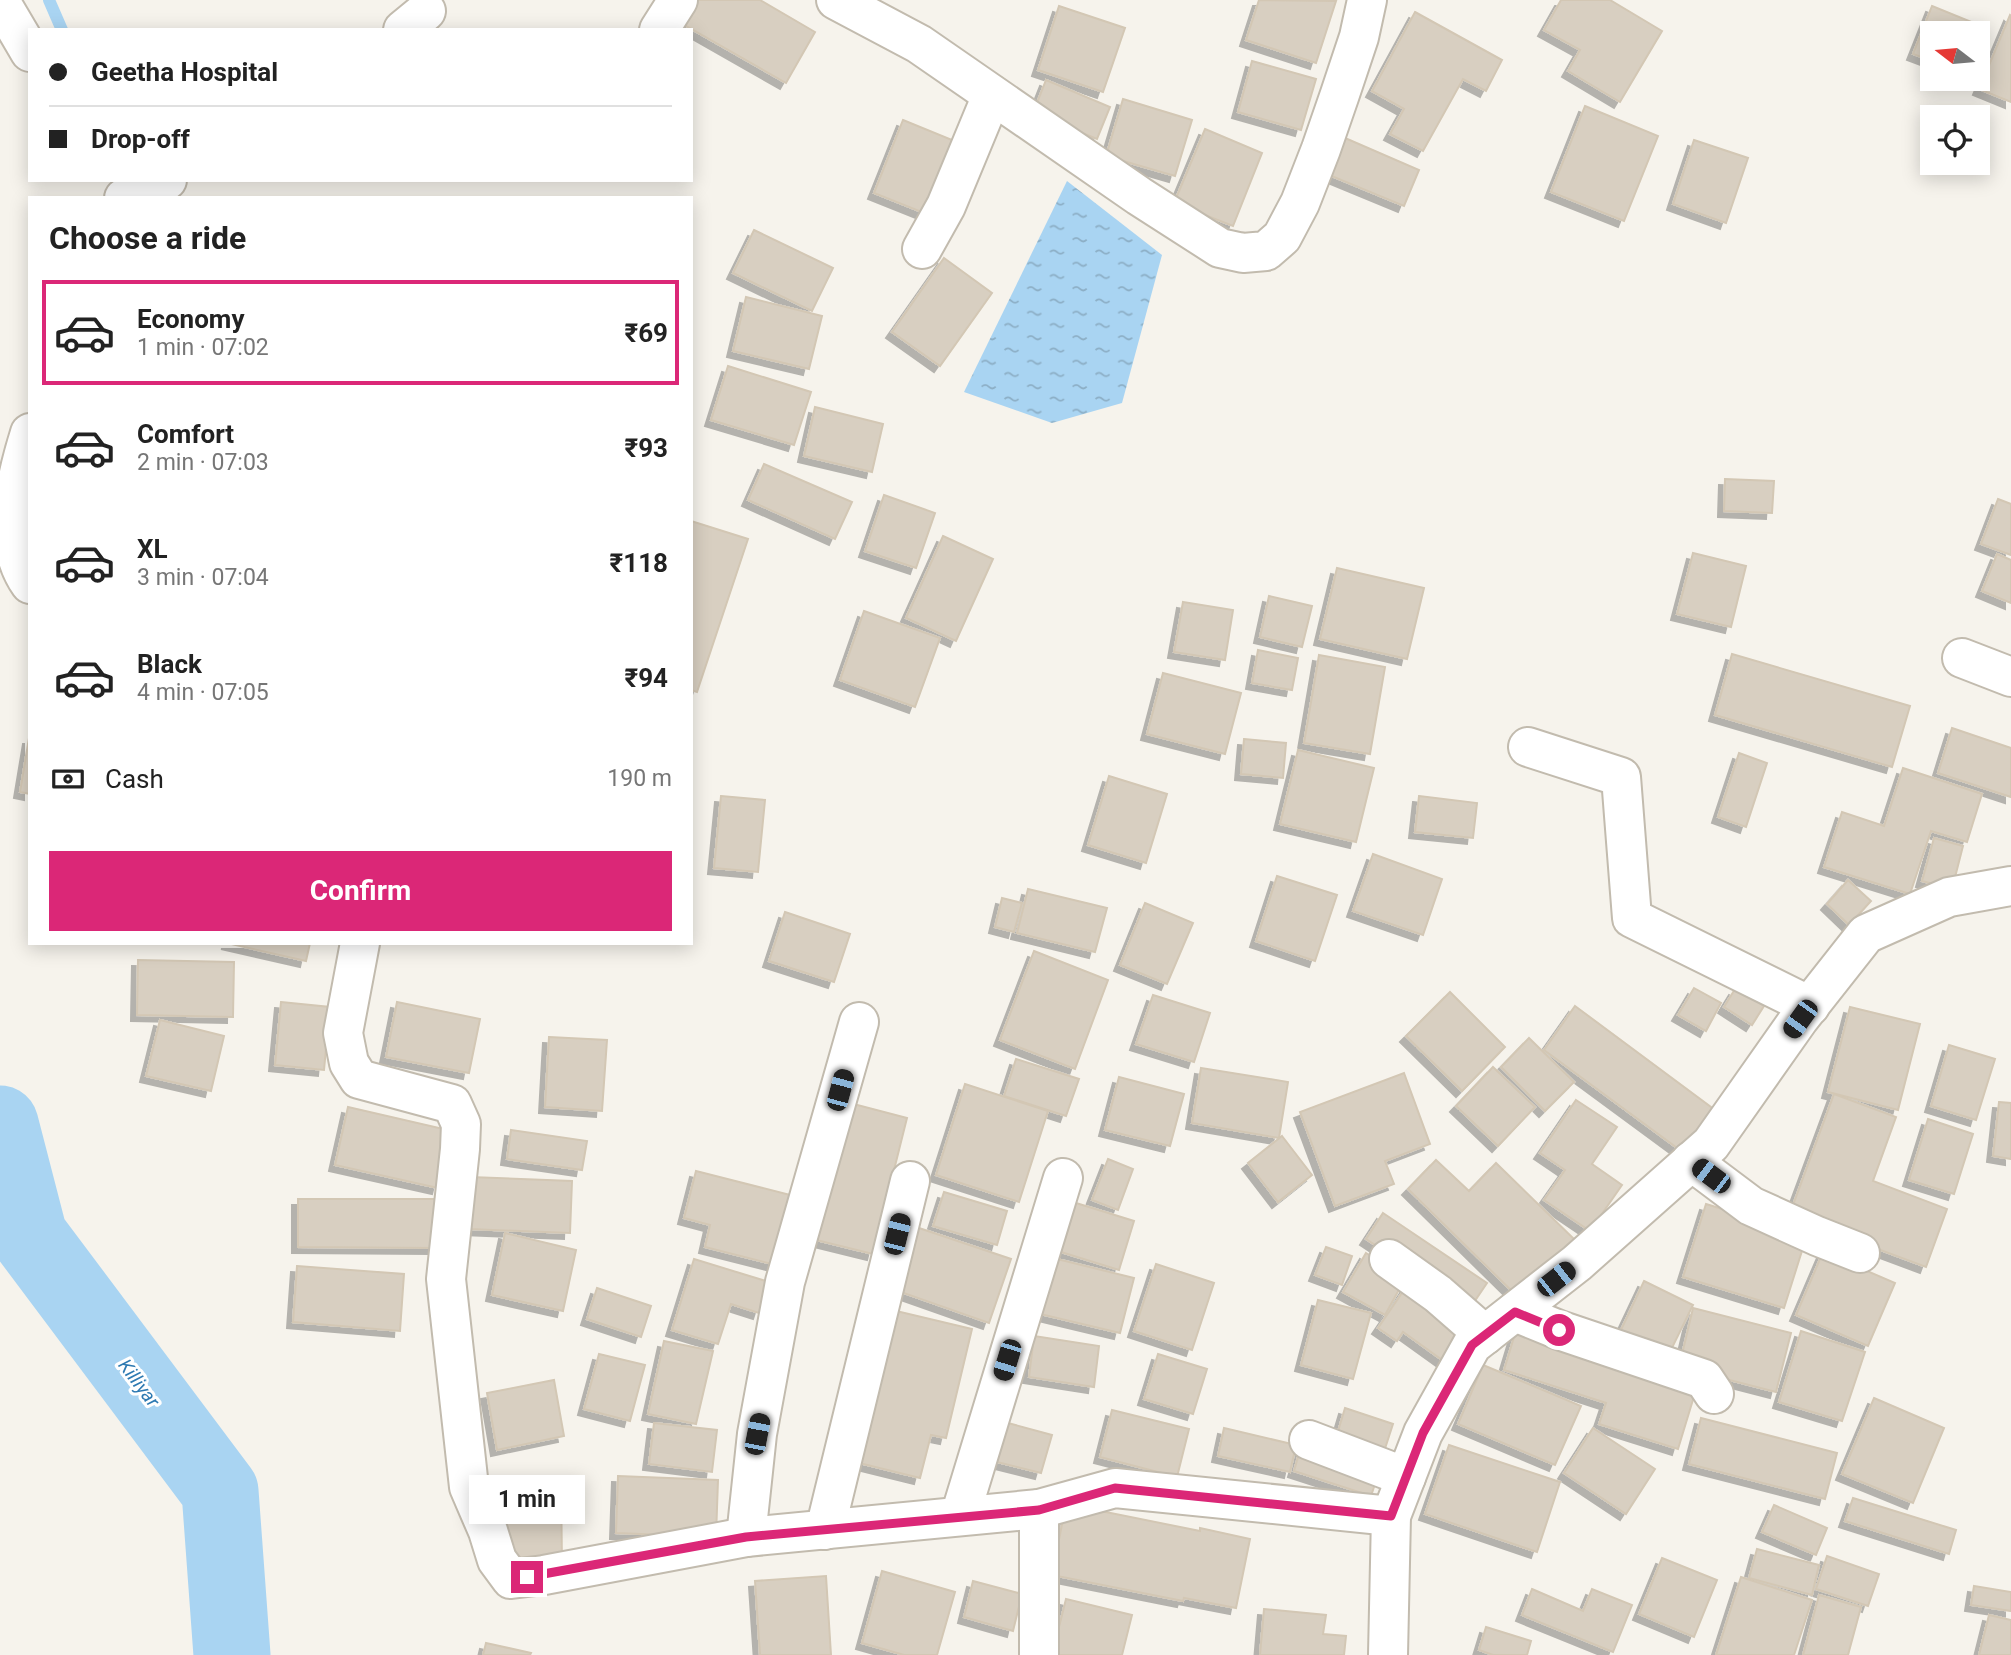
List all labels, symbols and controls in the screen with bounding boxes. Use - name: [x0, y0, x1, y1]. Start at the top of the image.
- north arrow: [1920, 21, 1990, 91]
- map controls: [1920, 21, 1990, 175]
- text: Geetha Hospital: [91, 57, 278, 87]
- button: locate: [1920, 105, 1990, 175]
- text: Drop-off: [91, 124, 190, 154]
- text: Choose a ride: [49, 219, 246, 257]
- icon: car: [53, 301, 116, 364]
- text: Economy: [137, 304, 244, 334]
- text: ₹69: [624, 318, 668, 348]
- text: 1 min · 07:02: [137, 334, 269, 361]
- icon: car: [53, 416, 116, 479]
- text: Comfort: [137, 419, 234, 449]
- text: ₹93: [624, 433, 668, 463]
- text: 2 min · 07:03: [137, 449, 269, 476]
- icon: car: [53, 531, 116, 594]
- text: XL: [137, 534, 168, 564]
- text: ₹118: [610, 548, 668, 578]
- text: 3 min · 07:04: [137, 564, 269, 591]
- icon: car: [53, 646, 116, 709]
- text: Black: [137, 649, 202, 679]
- text: ₹94: [624, 663, 668, 693]
- text: 4 min · 07:05: [137, 679, 269, 706]
- icon: cash: [49, 760, 87, 798]
- text: Cash: [105, 764, 164, 794]
- text: 190 m: [607, 765, 672, 792]
- button: Confirm: [49, 851, 672, 931]
- car: [1780, 996, 1821, 1042]
- car: [825, 1067, 856, 1113]
- car: [1688, 1155, 1735, 1197]
- car: [882, 1211, 913, 1257]
- car: [1533, 1258, 1580, 1300]
- route start: [1543, 1314, 1575, 1346]
- car: [991, 1337, 1024, 1383]
- water label: Killiyar: [113, 1354, 165, 1412]
- car: [743, 1411, 772, 1457]
- callout: 1 min: [469, 1476, 585, 1524]
- text: 1 min: [498, 1486, 556, 1513]
- route end: [511, 1561, 543, 1593]

